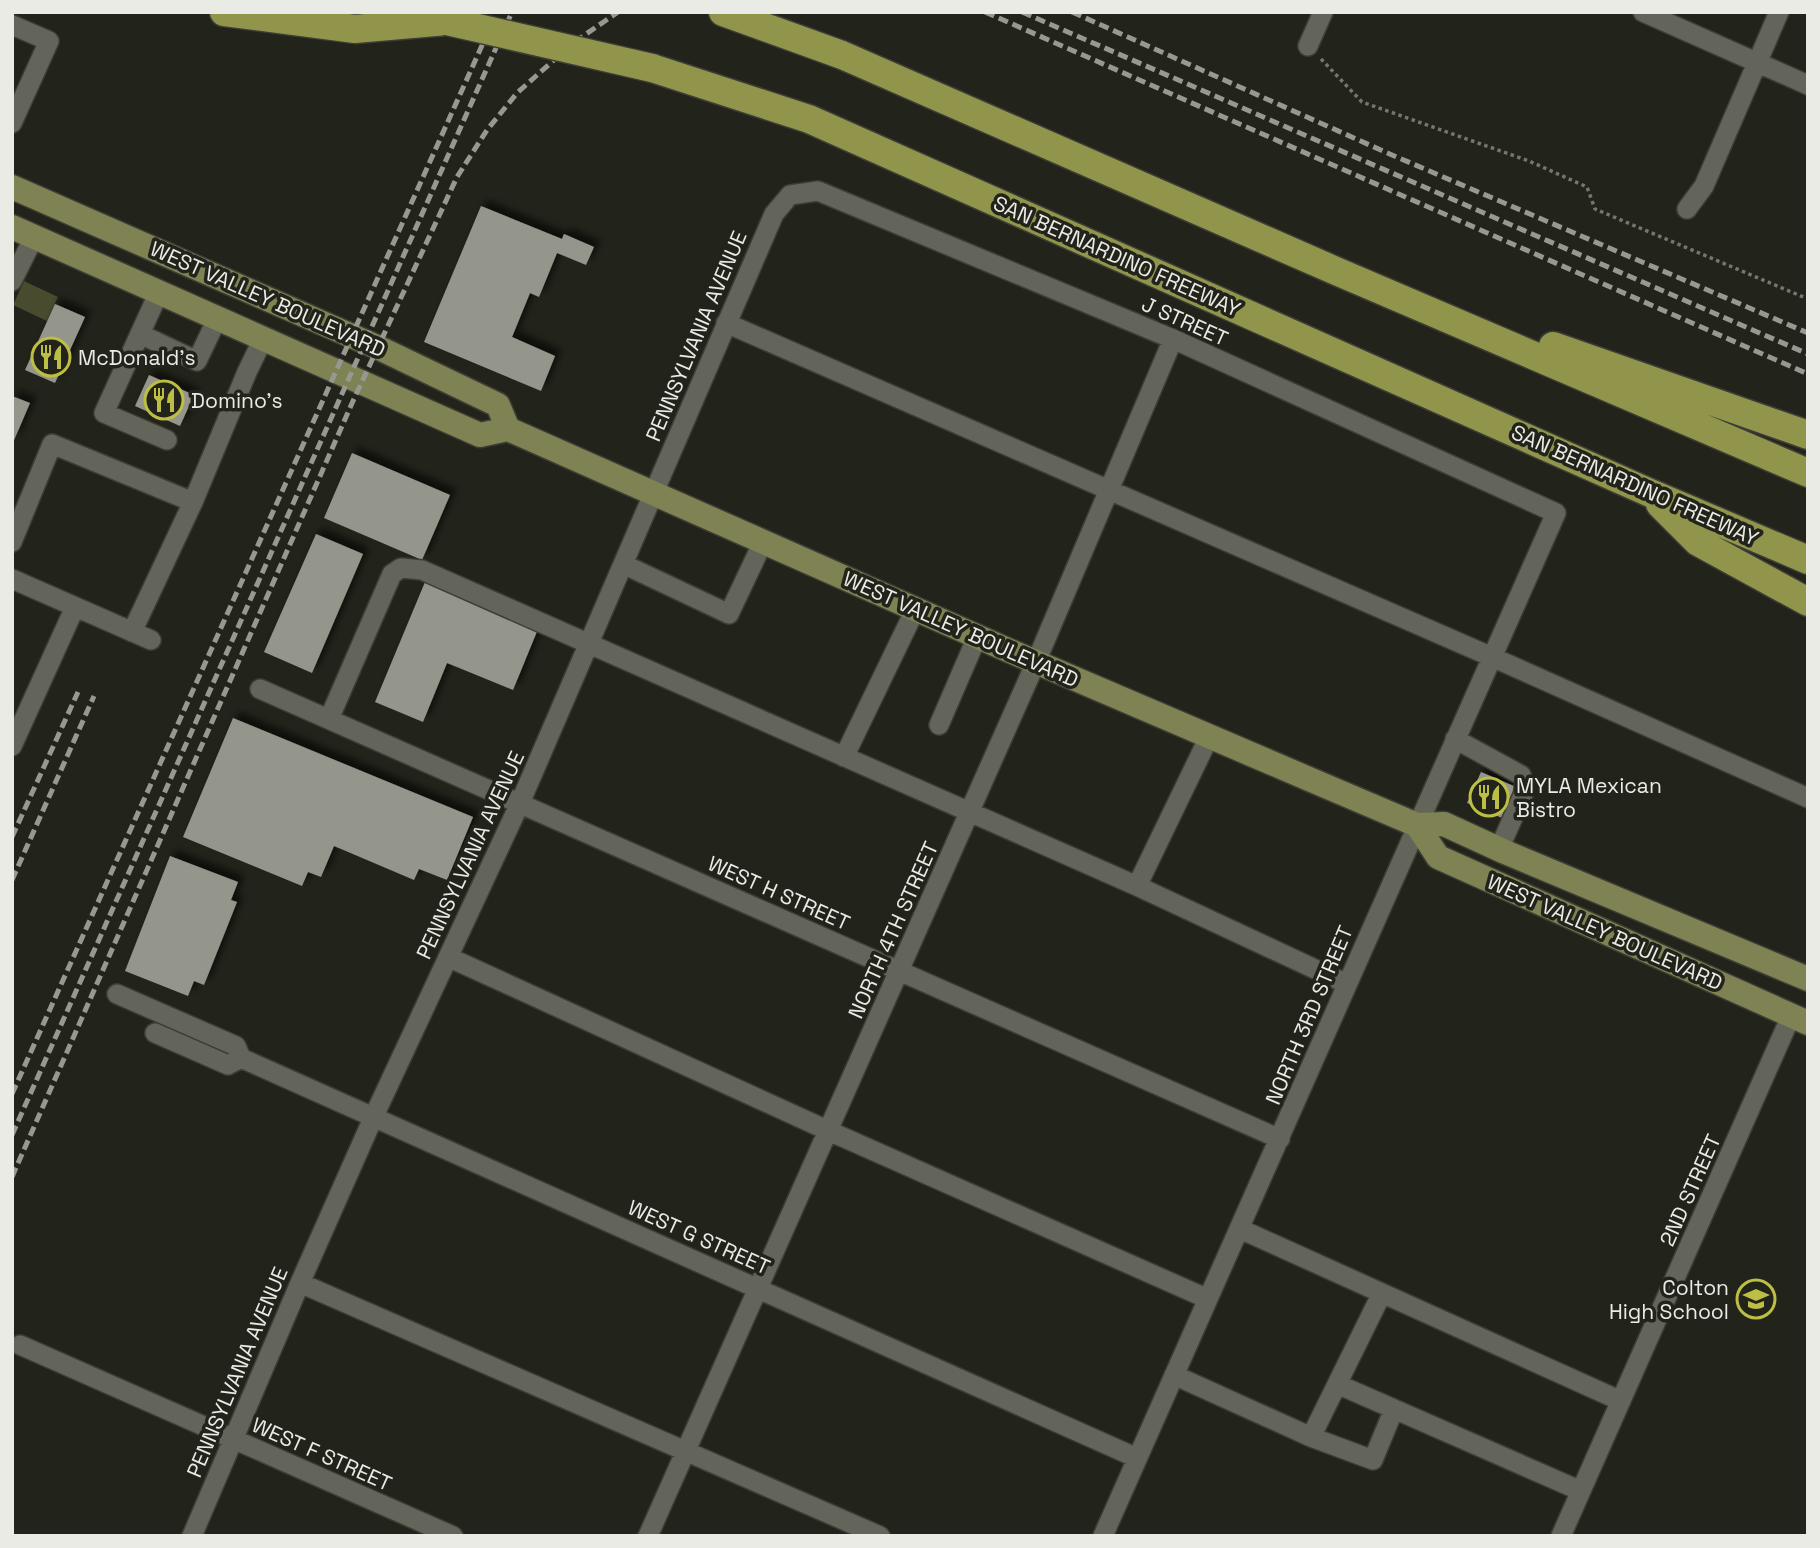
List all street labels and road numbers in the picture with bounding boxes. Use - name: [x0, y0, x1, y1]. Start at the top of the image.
- street label: SAN BERNARDINO FREEWAY: [989, 189, 1245, 323]
- street label: PENNSYLVANIA AVENUE: [639, 227, 753, 445]
- street label: WEST VALLEY BOULEVARD: [146, 235, 390, 363]
- street label: J STREET: [1138, 290, 1232, 352]
- street label: SAN BERNARDINO FREEWAY: [1507, 418, 1763, 552]
- street label: WEST VALLEY BOULEVARD: [839, 565, 1083, 693]
- street label: PENNSYLVANIA AVENUE: [410, 747, 530, 963]
- street label: NORTH 4TH STREET: [842, 837, 944, 1023]
- street label: WEST H STREET: [704, 850, 854, 936]
- street label: WEST VALLEY BOULEVARD: [1483, 868, 1727, 996]
- street label: NORTH 3RD STREET: [1259, 922, 1359, 1108]
- street label: 2ND STREET: [1653, 1130, 1727, 1250]
- street label: WEST G STREET: [624, 1194, 774, 1280]
- street label: PENNSYLVANIA AVENUE: [180, 1263, 294, 1481]
- street label: WEST F STREET: [248, 1411, 396, 1497]

